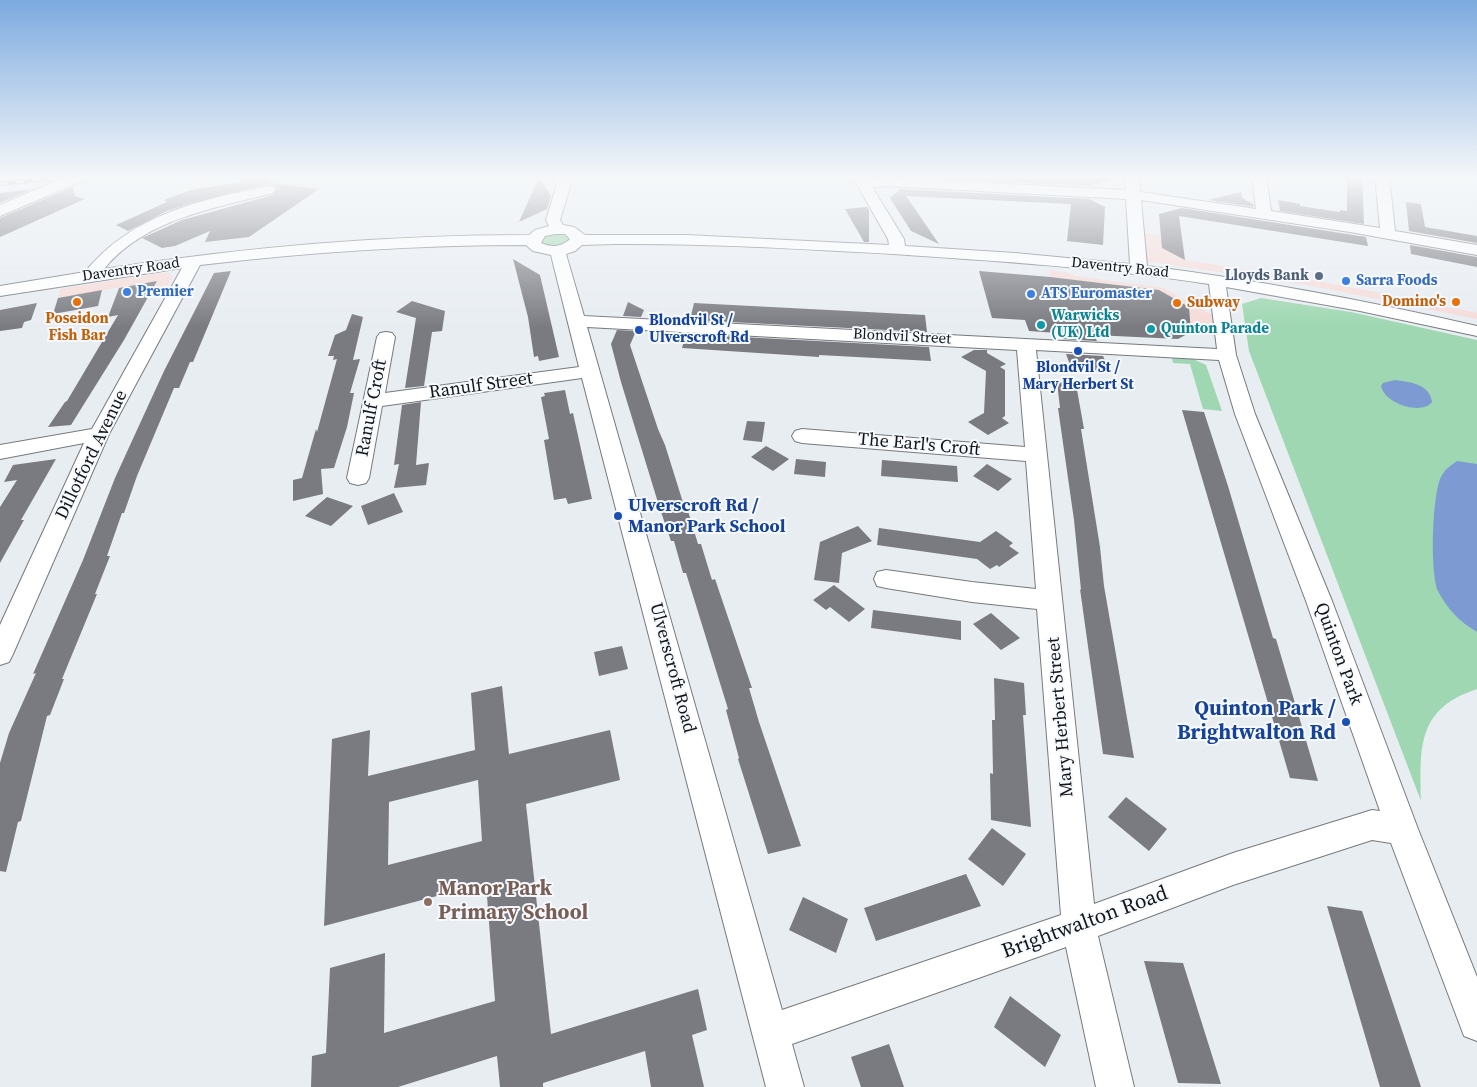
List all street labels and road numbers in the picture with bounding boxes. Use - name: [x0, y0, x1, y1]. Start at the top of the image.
- street label: Daventry Road: [81, 254, 181, 286]
- street label: Daventry Road: [1070, 254, 1170, 282]
- street label: Blondvil Street: [852, 325, 952, 349]
- street label: Ranulf Croft: [352, 358, 392, 458]
- street label: Ranulf Street: [428, 368, 534, 404]
- street label: Dillotford Avenue: [51, 387, 133, 523]
- street label: The Earl's Croft: [857, 429, 981, 461]
- street label: Ulverscroft Road: [644, 600, 700, 736]
- street label: Quinton Park: [1310, 600, 1366, 708]
- street label: Mary Herbert Street: [1043, 636, 1079, 798]
- street label: Brightwalton Road: [999, 881, 1171, 965]

